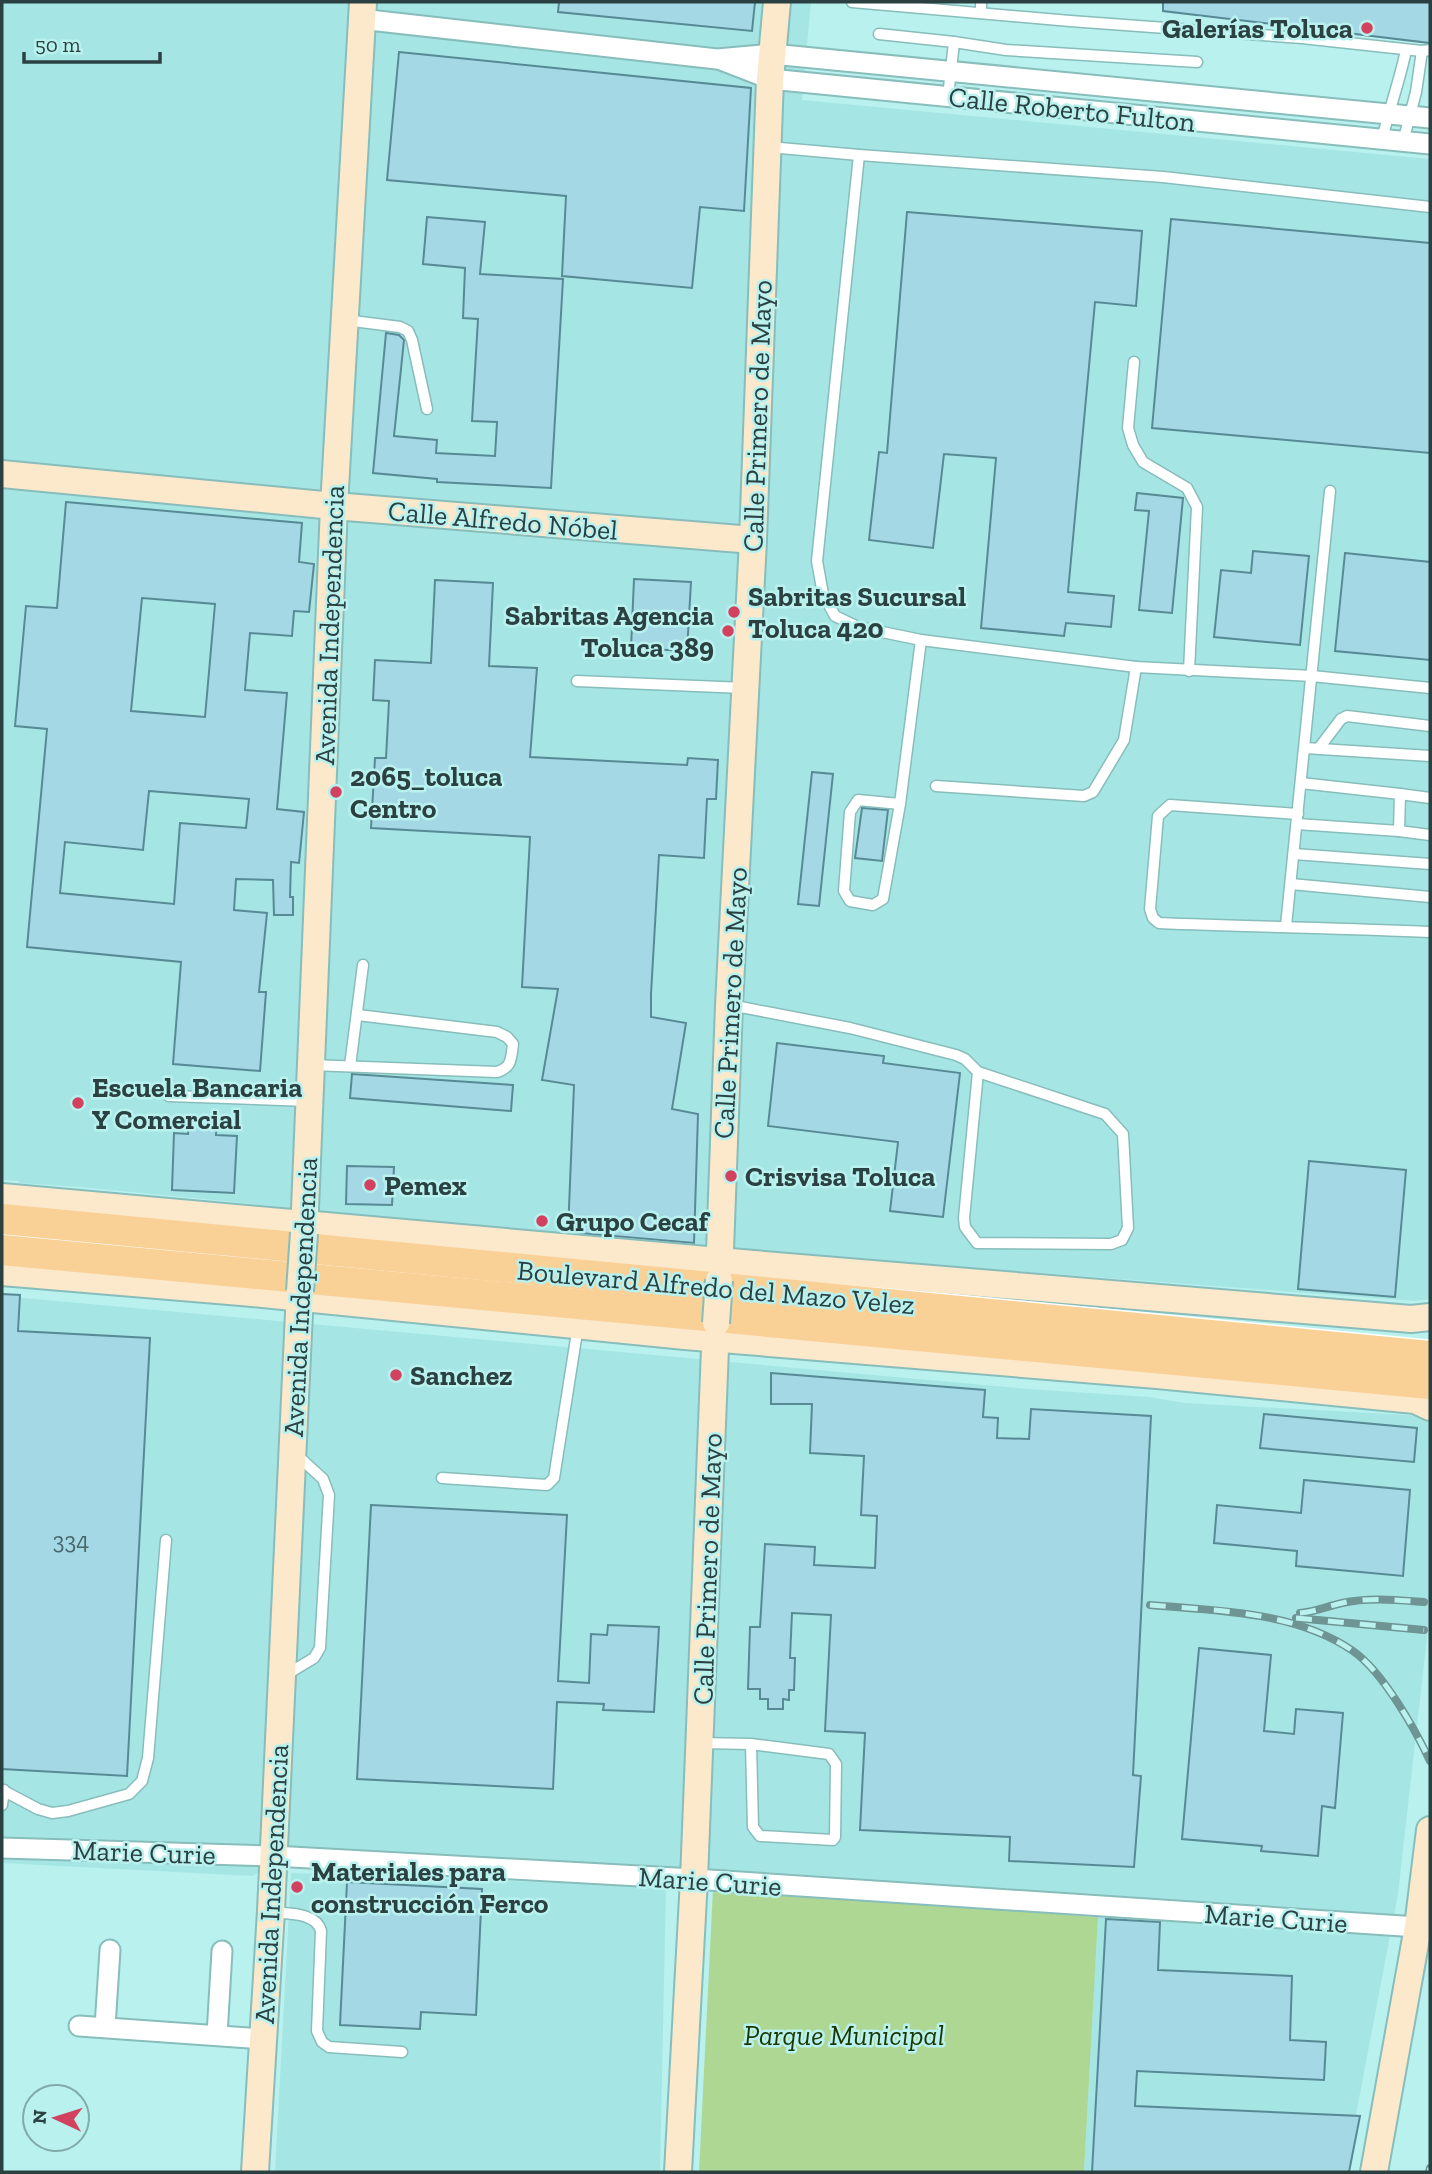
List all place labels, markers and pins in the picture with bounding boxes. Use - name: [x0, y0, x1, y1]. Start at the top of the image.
- place label: Galerías Toluca: [1162, 12, 1353, 45]
- marker: Galerías Toluca: [1359, 20, 1375, 36]
- place label: Sabritas Sucursal Toluca 420: [748, 580, 966, 645]
- place label: Sabritas Agencia Toluca 389: [505, 599, 714, 664]
- marker: Sabritas Sucursal Toluca 420: [726, 604, 742, 620]
- marker: Sabritas Agencia Toluca 389: [720, 623, 736, 639]
- place label: 2065_toluca Centro: [350, 760, 502, 825]
- marker: 2065_toluca Centro: [328, 784, 344, 800]
- place label: Escuela Bancaria Y Comercial: [92, 1071, 302, 1136]
- marker: Escuela Bancaria Y Comercial: [70, 1095, 86, 1111]
- place label: Crisvisa Toluca: [745, 1160, 935, 1193]
- marker: Crisvisa Toluca: [723, 1168, 739, 1184]
- place label: Pemex: [384, 1169, 467, 1202]
- marker: Pemex: [362, 1177, 378, 1193]
- place label: Grupo Cecaf: [556, 1205, 711, 1238]
- marker: Grupo Cecaf: [534, 1213, 550, 1229]
- place label: Sanchez: [410, 1359, 513, 1392]
- marker: Sanchez: [388, 1367, 404, 1383]
- place label: Materiales para construcción Ferco: [311, 1855, 549, 1920]
- marker: Materiales para construcción Ferco: [289, 1879, 305, 1895]

